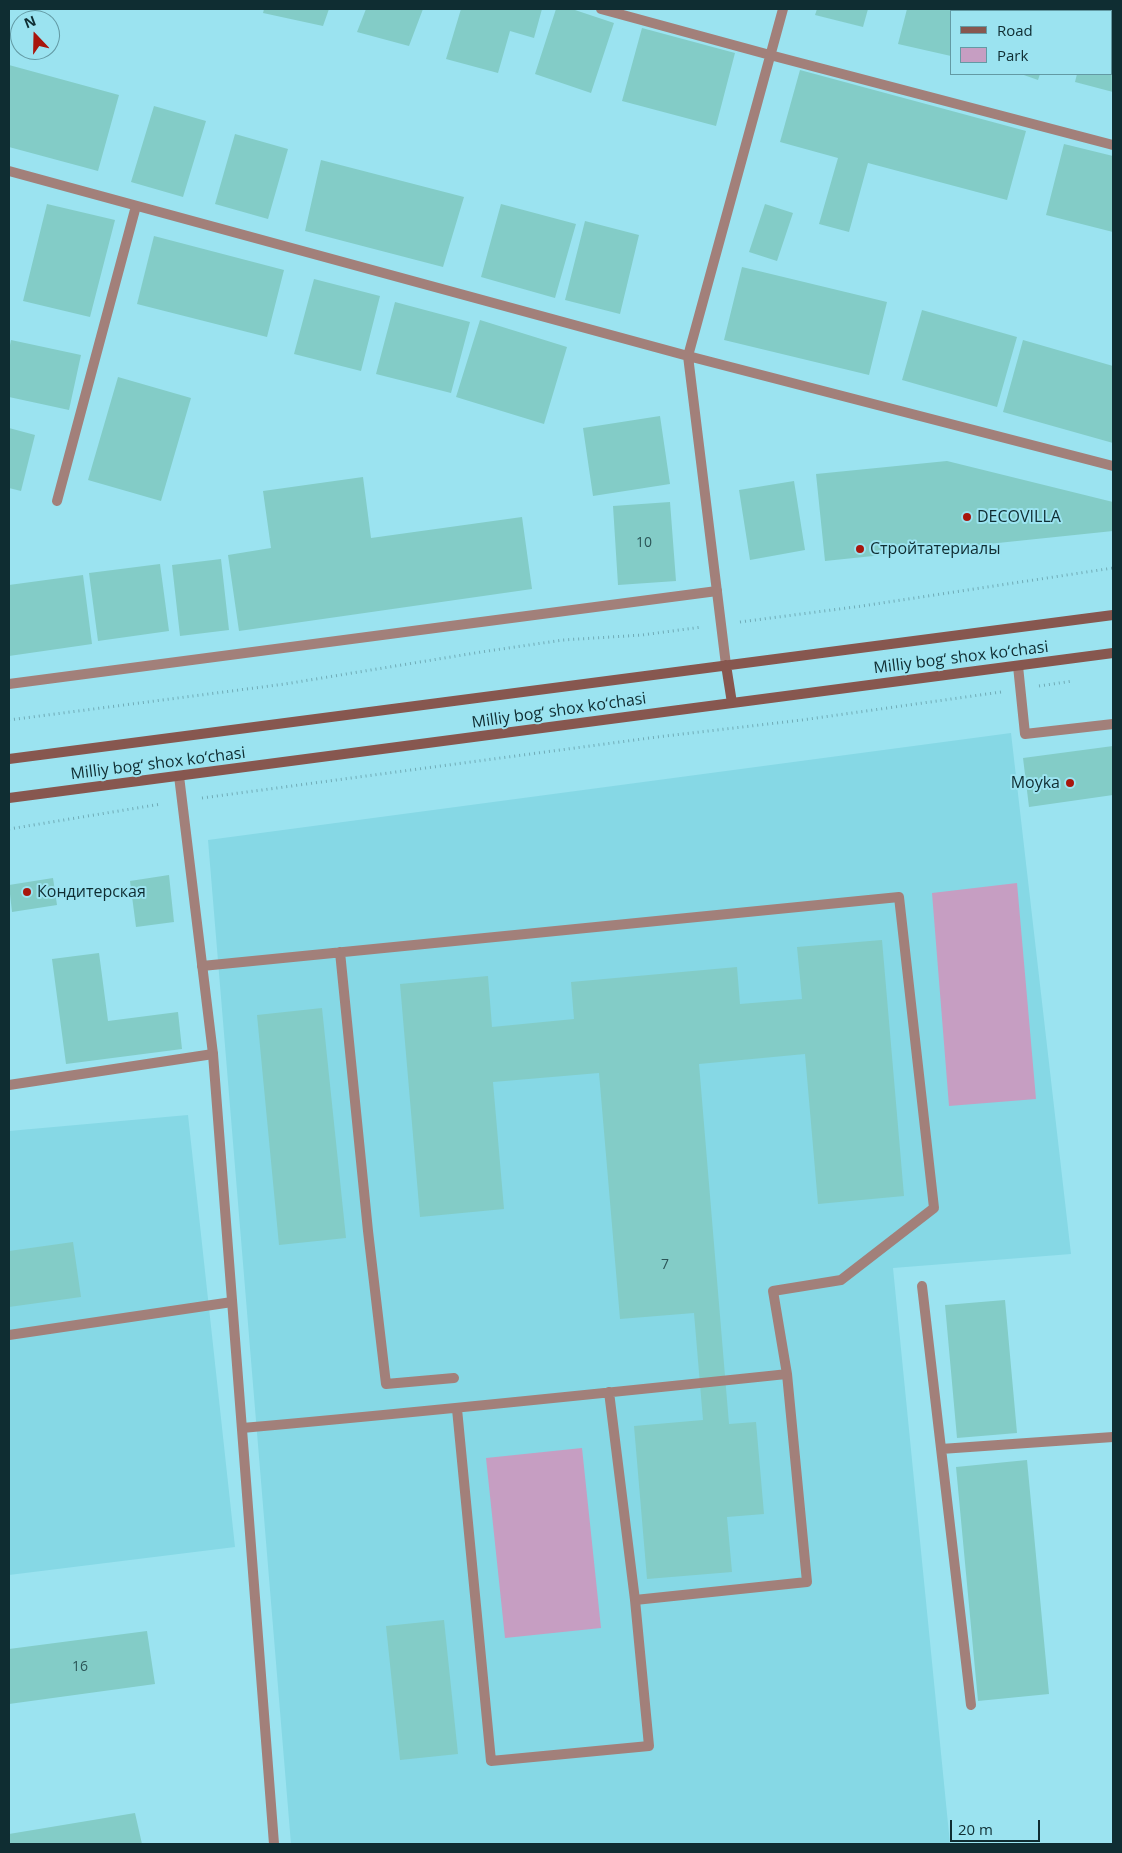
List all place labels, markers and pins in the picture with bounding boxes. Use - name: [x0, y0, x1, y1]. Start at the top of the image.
- place label: DECOVILLA: [977, 507, 1061, 527]
- marker: DECOVILLA: [961, 511, 973, 523]
- place label: Стройтатериалы: [870, 539, 1000, 559]
- marker: Стройтатериалы: [854, 543, 866, 555]
- place label: Moyka: [1011, 773, 1060, 793]
- marker: Moyka: [1064, 777, 1076, 789]
- place label: Кондитерская: [37, 882, 146, 902]
- marker: Кондитерская: [21, 886, 33, 898]

